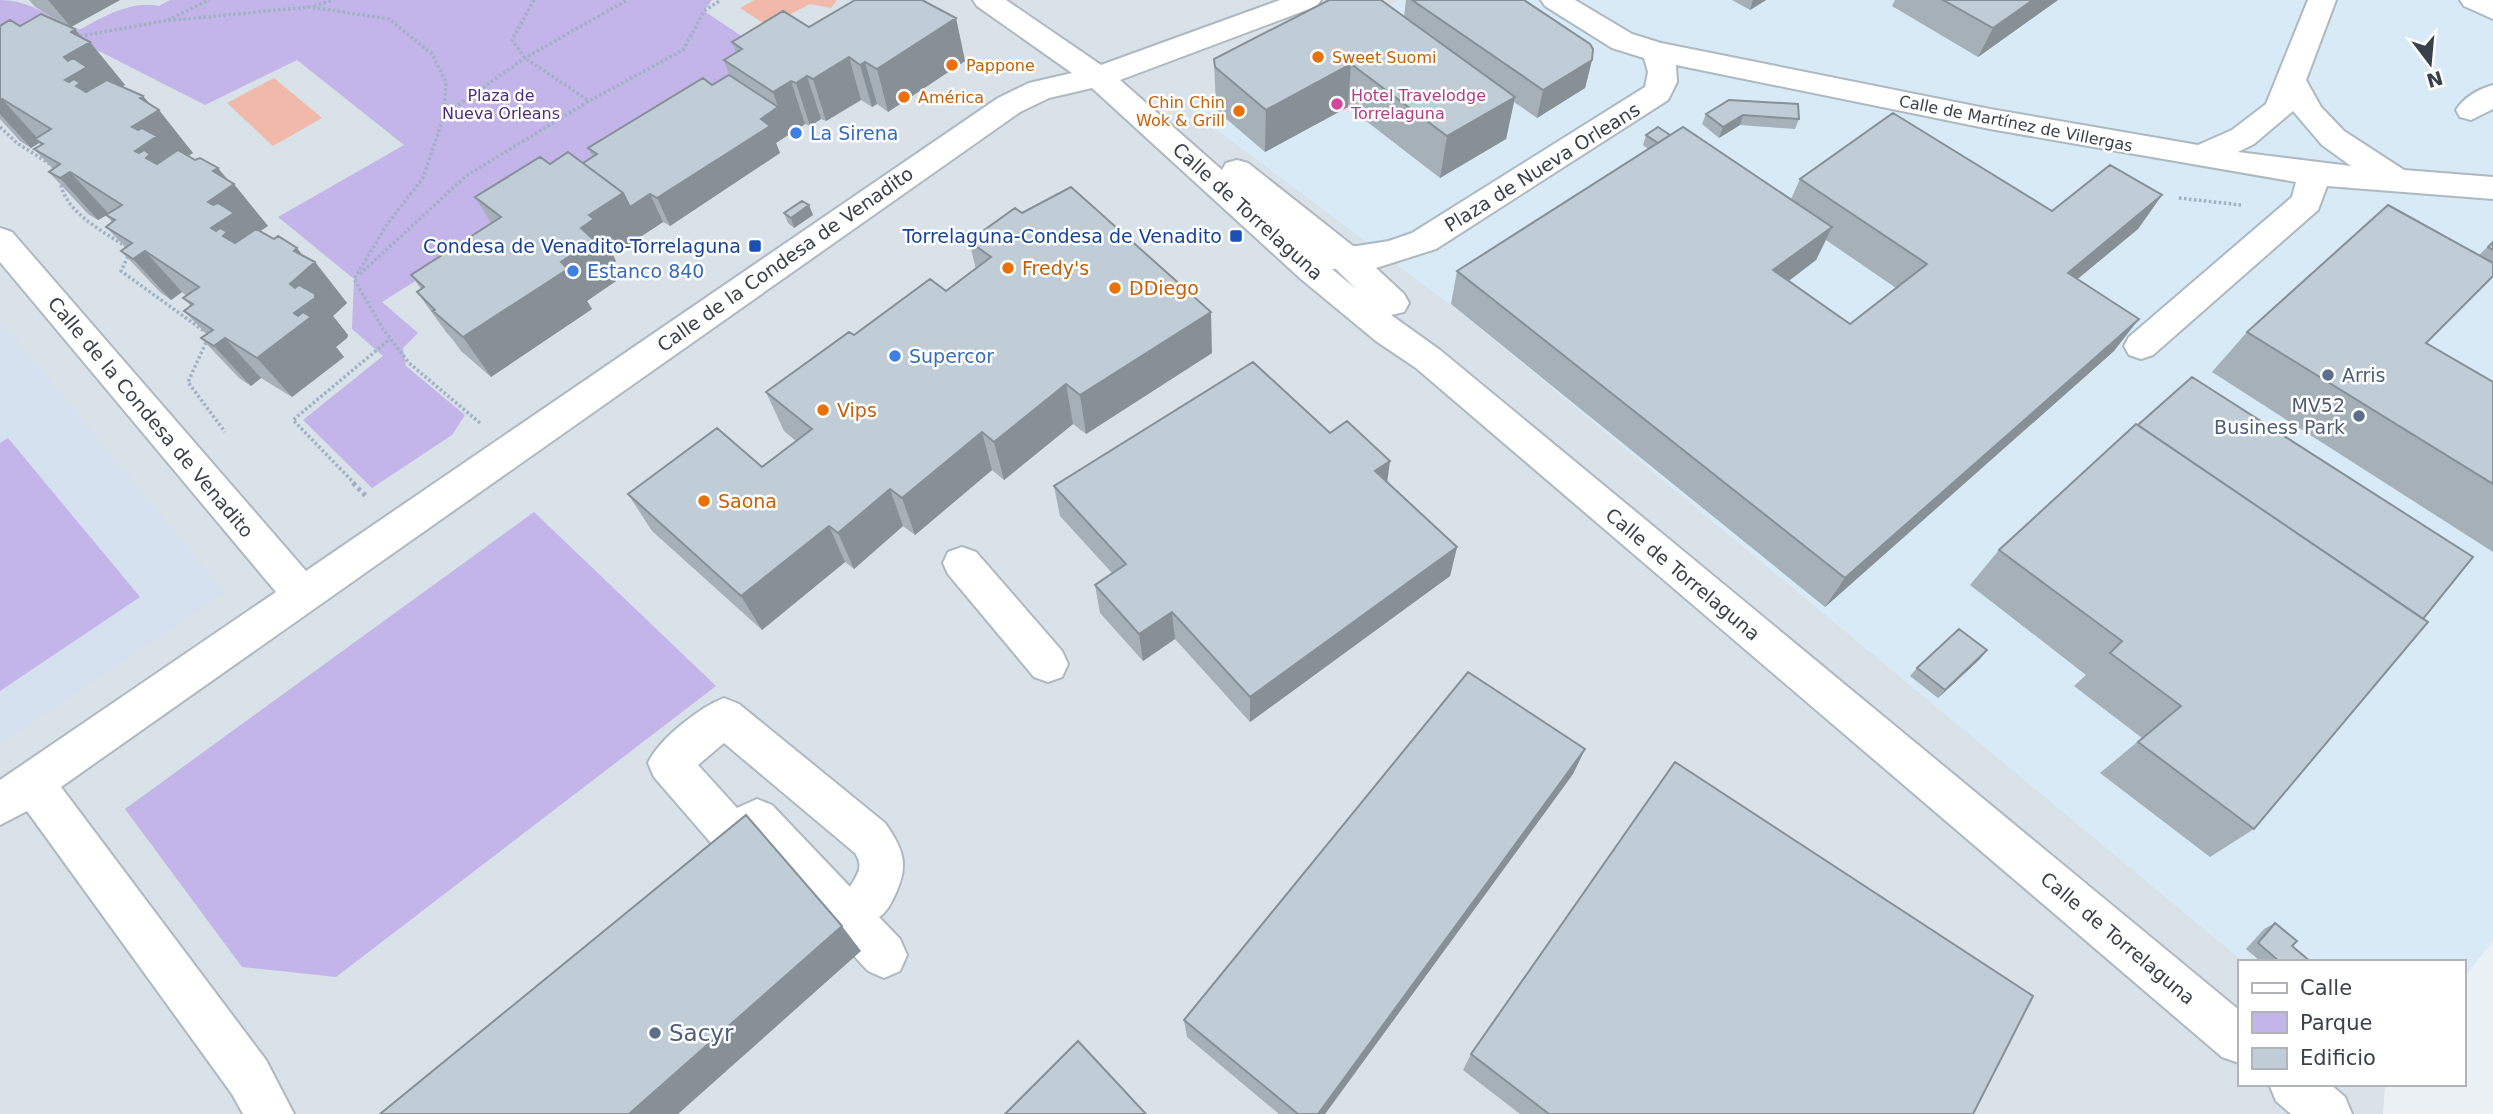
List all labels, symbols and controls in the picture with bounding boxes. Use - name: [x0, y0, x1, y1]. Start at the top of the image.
- north arrow: [2395, 28, 2465, 98]
- place label: Sweet Suomi: [1332, 48, 1436, 67]
- marker: Sweet Suomi: [1310, 49, 1326, 65]
- place label: Pappone: [966, 56, 1035, 75]
- marker: Pappone: [944, 57, 960, 73]
- text: N: [2424, 67, 2445, 92]
- park label: Plaza de Nueva Orleans: [442, 86, 560, 123]
- place label: Hotel Travelodge Torrelaguna: [1350, 86, 1486, 123]
- place label: América: [918, 88, 984, 107]
- marker: América: [896, 89, 912, 105]
- street label: Calle de Martínez de Villergas: [1897, 91, 2134, 155]
- place label: Chin Chin Wok & Grill: [1136, 93, 1225, 130]
- marker: Hotel Travelodge Torrelaguna: [1329, 96, 1345, 112]
- street label: Plaza de Nueva Orleans: [1440, 98, 1644, 236]
- marker: Chin Chin Wok & Grill: [1231, 103, 1247, 119]
- place label: La Sirena: [810, 122, 898, 144]
- marker: La Sirena: [788, 125, 804, 141]
- street label: Calle de Torrelaguna: [1168, 138, 1328, 284]
- street label: Calle de la Condesa de Venadito: [653, 162, 917, 356]
- place label: Torrelaguna-Condesa de Venadito: [902, 225, 1222, 247]
- marker: Torrelaguna-Condesa de Venadito: [1228, 228, 1244, 244]
- place label: Condesa de Venadito-Torrelaguna: [423, 235, 741, 257]
- marker: Condesa de Venadito-Torrelaguna: [747, 238, 763, 254]
- place label: Fredy's: [1022, 257, 1089, 279]
- place label: Estanco 840: [587, 260, 704, 282]
- marker: Fredy's: [1000, 260, 1016, 276]
- marker: Estanco 840: [565, 263, 581, 279]
- place label: DDiego: [1129, 277, 1199, 299]
- marker: DDiego: [1107, 280, 1123, 296]
- street label: Calle de la Condesa de Venadito: [44, 292, 258, 542]
- place label: Supercor: [909, 345, 994, 367]
- marker: Supercor: [887, 348, 903, 364]
- place label: Arris: [2342, 364, 2385, 386]
- marker: Arris: [2320, 367, 2336, 383]
- place label: MV52 Business Park: [2214, 394, 2345, 438]
- place label: Vips: [837, 399, 877, 421]
- marker: Vips: [815, 402, 831, 418]
- marker: MV52 Business Park: [2351, 408, 2367, 424]
- place label: Saona: [718, 490, 777, 512]
- marker: Saona: [696, 493, 712, 509]
- street label: Calle de Torrelaguna: [1602, 503, 1764, 645]
- street label: Calle de Torrelaguna: [2037, 867, 2199, 1009]
- legend: [2238, 960, 2465, 1086]
- text: Calle: [2300, 976, 2352, 1000]
- text: Parque: [2300, 1011, 2372, 1035]
- place label: Sacyr: [669, 1020, 734, 1046]
- marker: Sacyr: [647, 1025, 663, 1041]
- text: Edificio: [2300, 1046, 2376, 1070]

